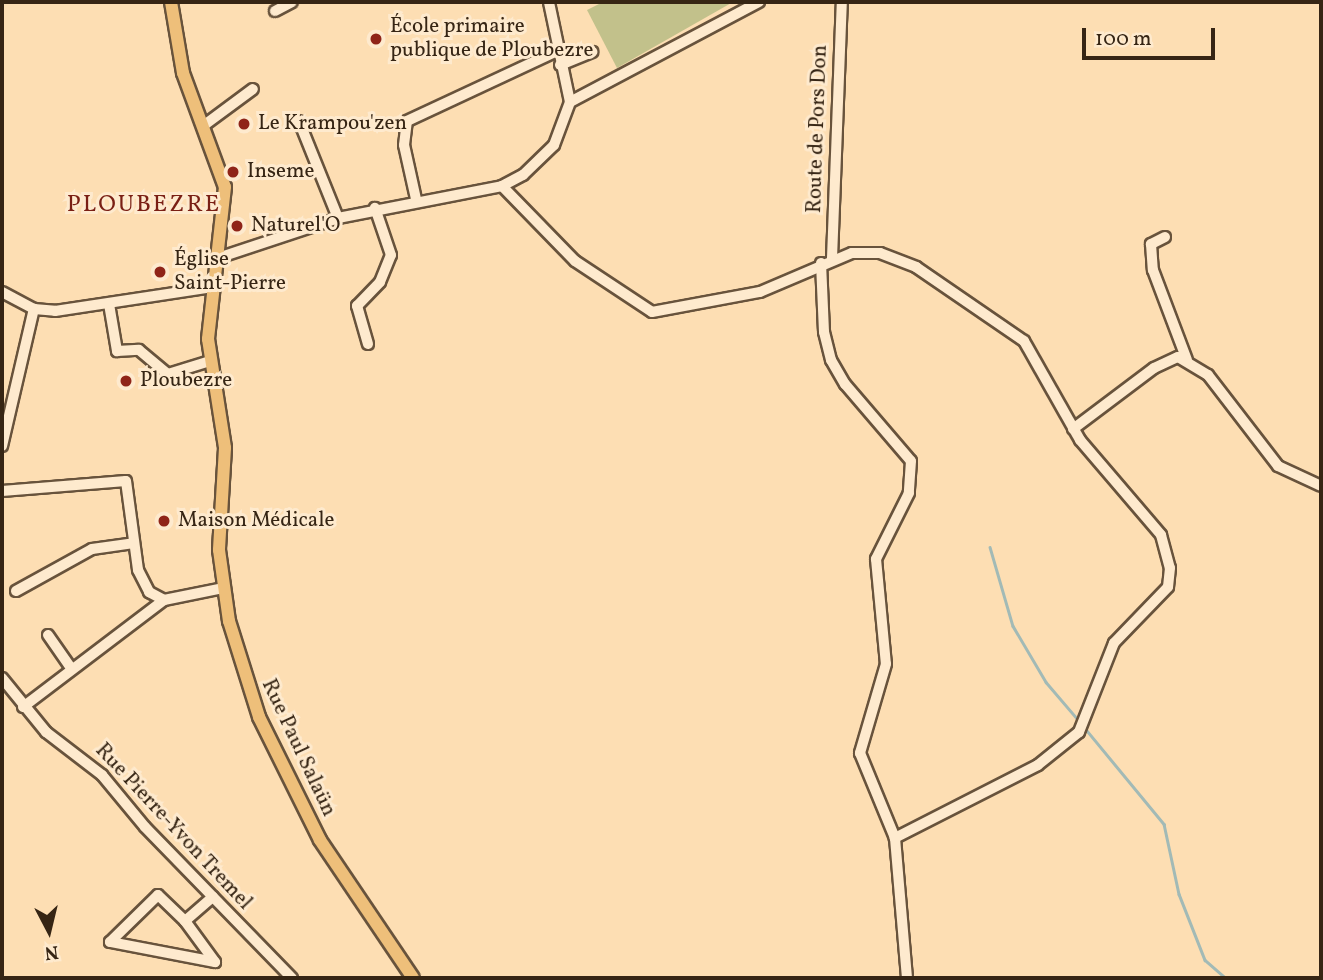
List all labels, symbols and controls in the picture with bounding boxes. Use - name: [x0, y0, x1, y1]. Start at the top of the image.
- place label: École primaire publique de Ploubezre: [390, 14, 593, 64]
- scale bar: [1085, 14, 1218, 58]
- text: 100 m: [1095, 25, 1152, 54]
- marker: École primaire publique de Ploubezre: [368, 31, 384, 47]
- street label: Route de Pors Don: [802, 44, 834, 214]
- place label: Le Krampou'zen: [258, 111, 407, 137]
- marker: Le Krampou'zen: [236, 116, 252, 132]
- place label: Inseme: [247, 159, 314, 185]
- marker: Inseme: [225, 164, 241, 180]
- district label: PLOUBEZRE: [68, 192, 220, 220]
- place label: Naturel'O: [251, 213, 340, 239]
- marker: Naturel'O: [229, 218, 245, 234]
- place label: Église Saint-Pierre: [174, 247, 286, 297]
- marker: Église Saint-Pierre: [152, 264, 168, 280]
- place label: Ploubezre: [140, 368, 232, 394]
- marker: Ploubezre: [118, 373, 134, 389]
- place label: Maison Médicale: [178, 508, 335, 534]
- marker: Maison Médicale: [156, 513, 172, 529]
- street label: Rue Paul Salaün: [255, 675, 341, 821]
- street label: Rue Pierre-Yvon Tremel: [89, 738, 257, 916]
- north arrow: [14, 896, 84, 966]
- text: N: [43, 938, 60, 966]

